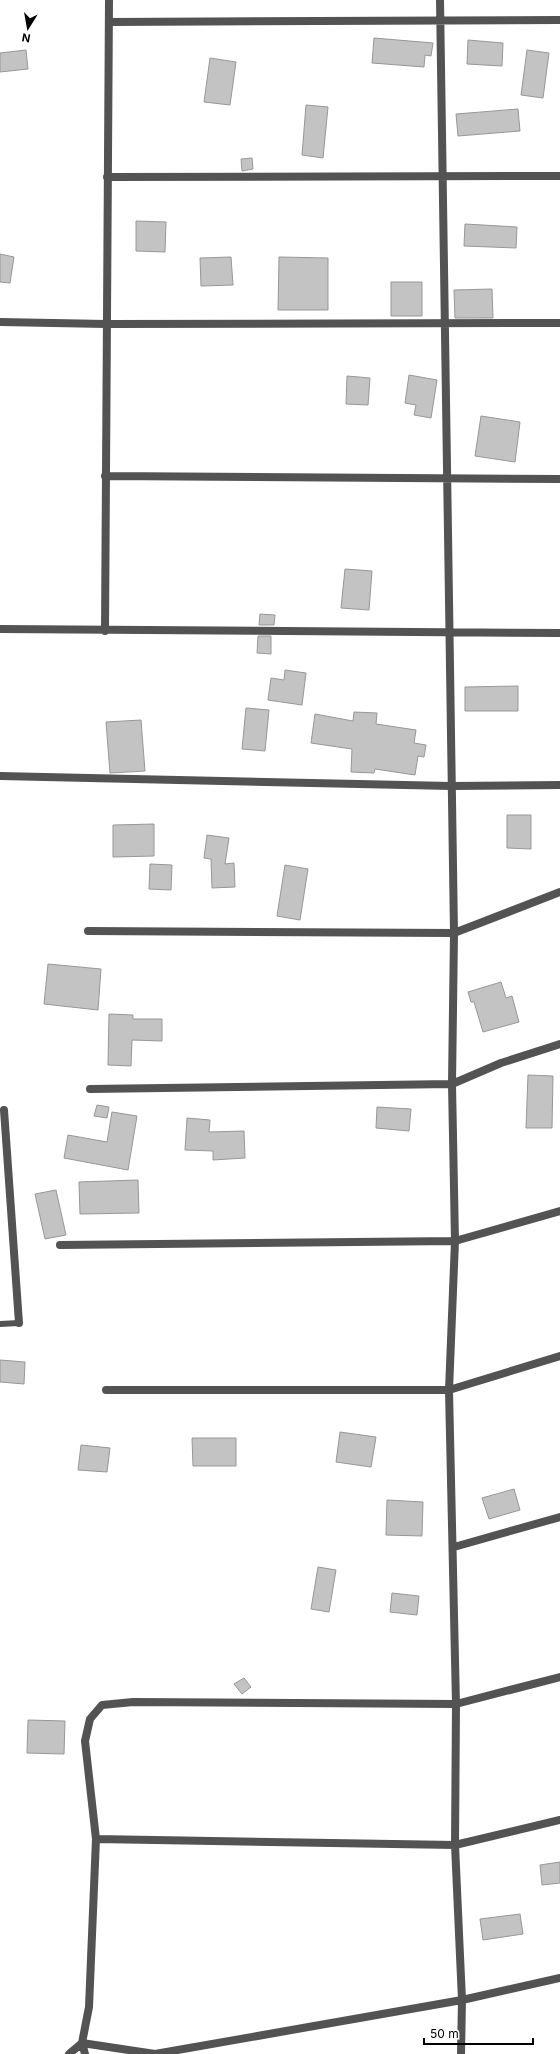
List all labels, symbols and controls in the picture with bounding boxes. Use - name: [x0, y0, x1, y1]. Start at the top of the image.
- north arrow: [8, 8, 48, 48]
- text: N: [21, 30, 32, 45]
- scale bar: [424, 2020, 533, 2046]
- text: 50 m: [430, 2026, 459, 2041]

